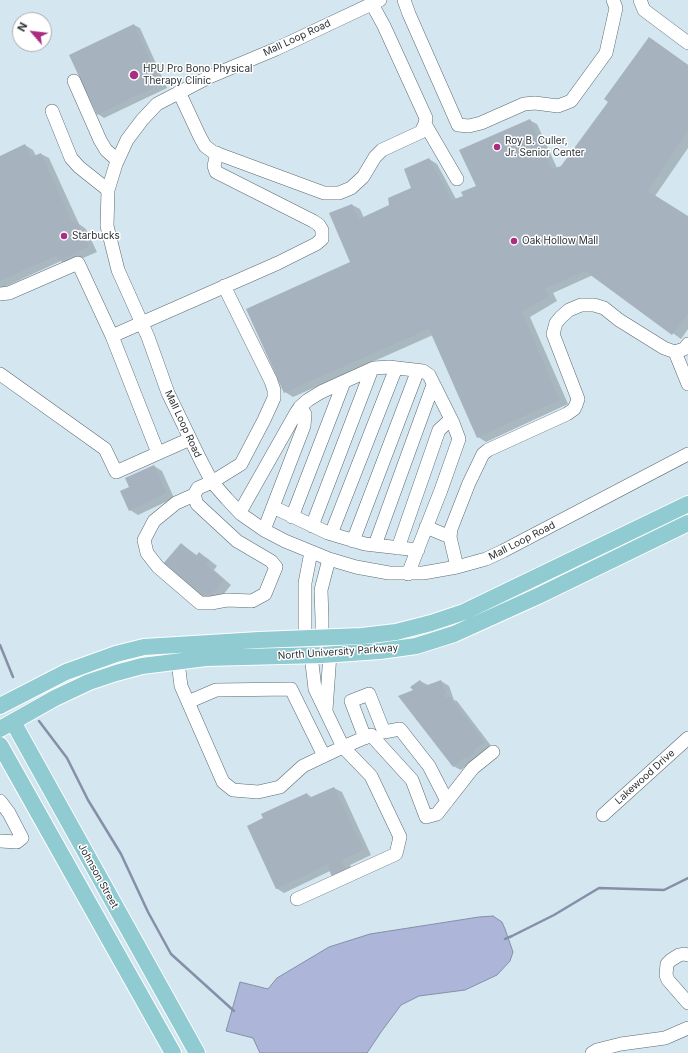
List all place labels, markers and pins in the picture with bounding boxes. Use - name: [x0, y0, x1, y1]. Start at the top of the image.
- place label: HPU Pro Bono Physical Therapy Clinic: [143, 63, 252, 86]
- marker: HPU Pro Bono Physical Therapy Clinic: [128, 69, 140, 81]
- place label: Roy B. Culler, Jr. Senior Center: [505, 135, 585, 158]
- marker: Roy B. Culler, Jr. Senior Center: [492, 142, 502, 152]
- place label: Starbucks: [72, 230, 120, 242]
- marker: Starbucks: [59, 231, 69, 241]
- place label: Oak Hollow Mall: [522, 235, 598, 247]
- marker: Oak Hollow Mall: [509, 236, 519, 246]

